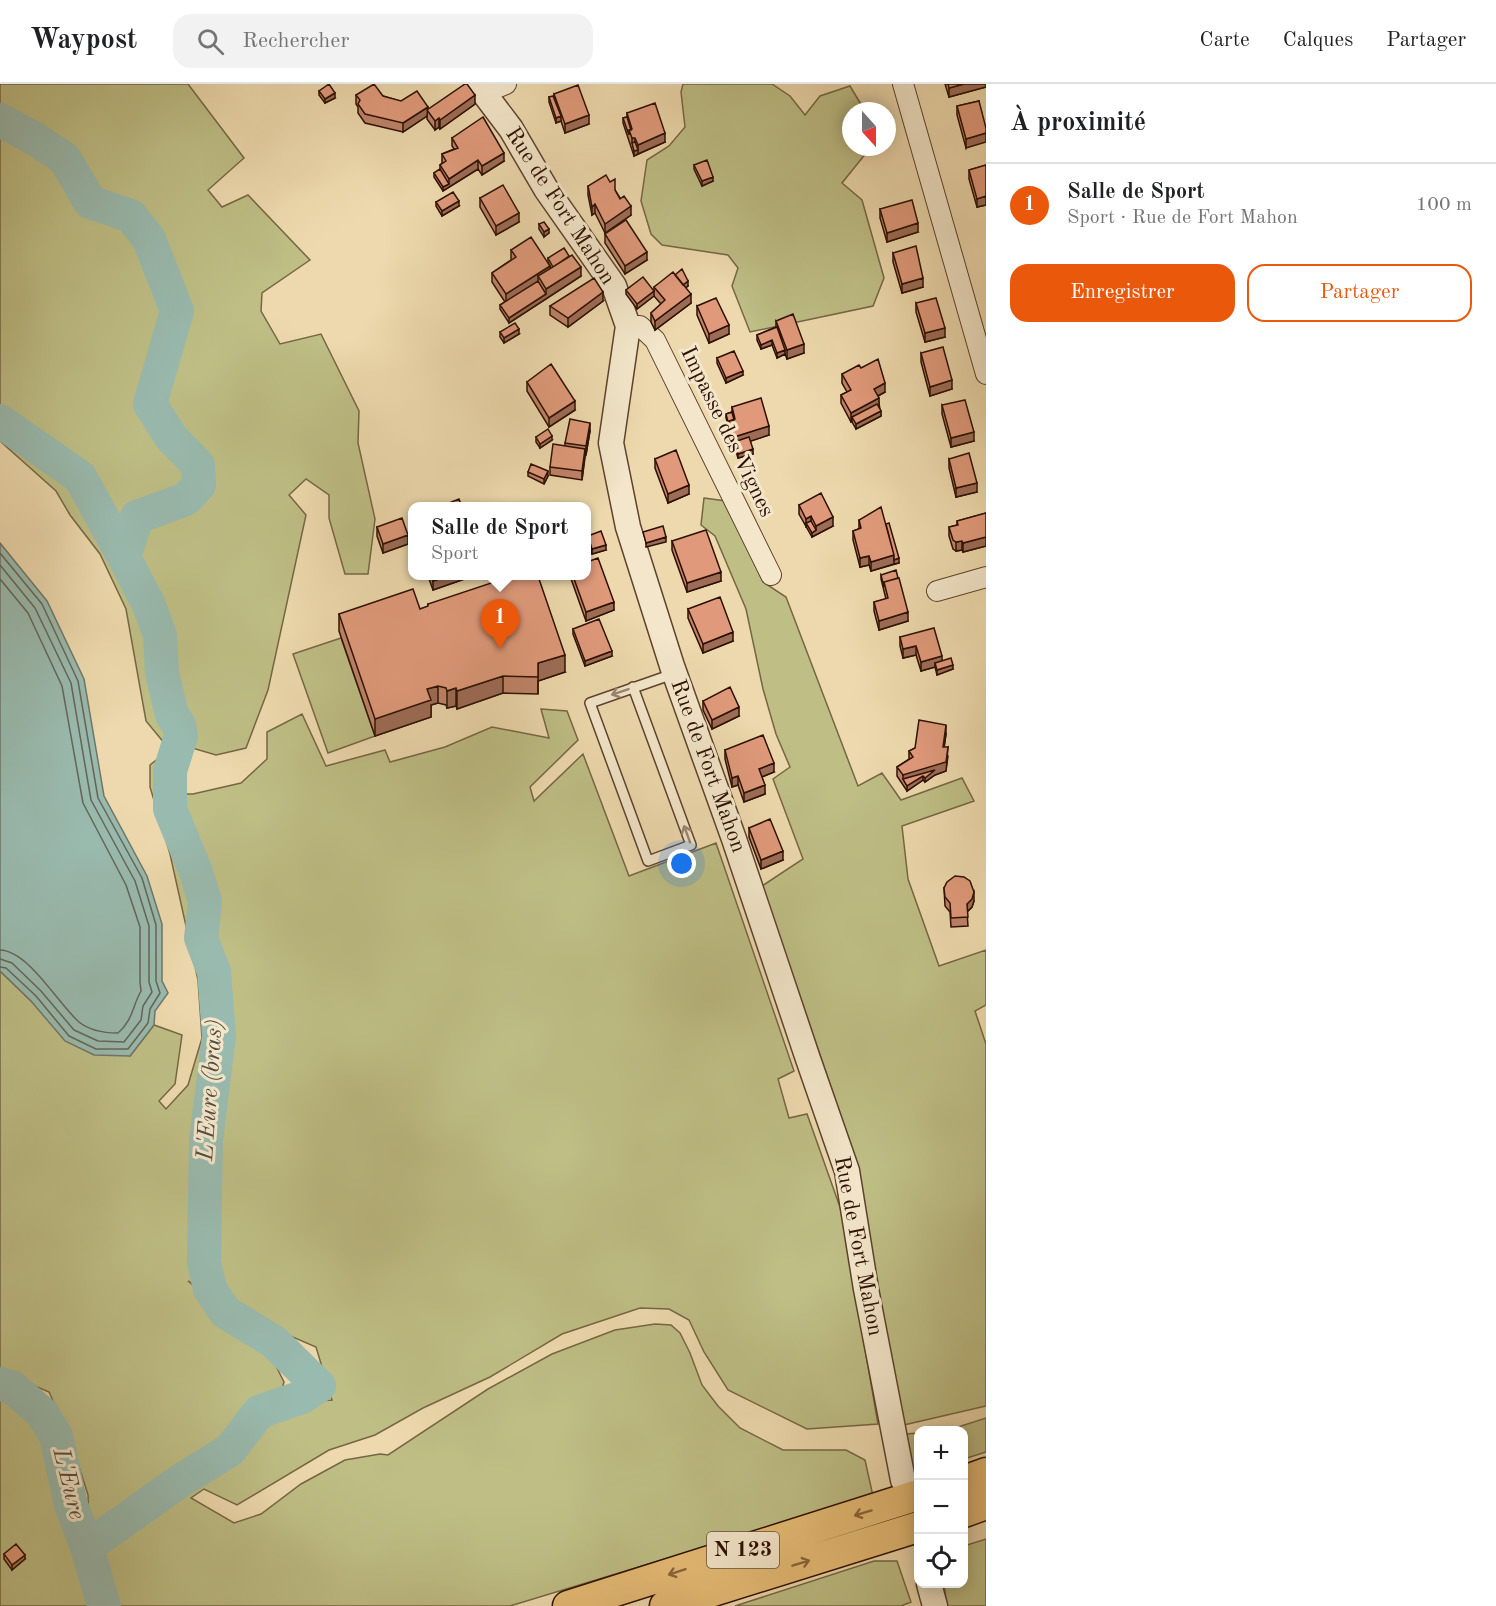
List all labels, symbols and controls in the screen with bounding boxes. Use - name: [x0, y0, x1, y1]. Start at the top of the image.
- search box: [173, 14, 593, 68]
- icon: search: [194, 25, 227, 58]
- text: Waypost: [30, 27, 137, 55]
- text: Rechercher: [242, 30, 349, 52]
- text: Carte: [1200, 30, 1250, 51]
- text: Calques: [1283, 30, 1353, 51]
- text: Partager: [1386, 30, 1466, 51]
- north arrow: [842, 102, 896, 156]
- text: À proximité: [1010, 110, 1146, 136]
- street label: Rue de Fort Mahon: [501, 123, 619, 289]
- text: Salle de Sport: [1067, 181, 1205, 203]
- text: 1: [1024, 195, 1035, 215]
- text: 100 m: [1416, 195, 1472, 215]
- text: Sport · Rue de Fort Mahon: [1067, 208, 1298, 228]
- button: Enregistrer: [1010, 264, 1235, 322]
- button: Partager: [1247, 264, 1472, 322]
- street label: Impasse des Vignes: [676, 343, 778, 521]
- popup: [408, 502, 591, 580]
- text: Salle de Sport: [431, 517, 568, 539]
- text: Sport: [431, 544, 479, 564]
- pin: 1: [480, 600, 520, 649]
- street label: Rue de Fort Mahon: [666, 676, 750, 856]
- one-way arrow: [611, 687, 630, 698]
- one-way arrow: [681, 825, 692, 843]
- your location: [667, 849, 696, 878]
- water label: L'Eure (bras): [194, 1018, 228, 1163]
- street label: Rue de Fort Mahon: [830, 1154, 886, 1338]
- map controls: [914, 1426, 968, 1588]
- button: +: [914, 1426, 968, 1480]
- water label: L'Eure: [47, 1445, 88, 1522]
- button: −: [914, 1480, 968, 1534]
- one-way arrow: [854, 1508, 873, 1519]
- road number: N 123: [707, 1532, 779, 1568]
- button: locate: [914, 1534, 968, 1588]
- one-way arrow: [791, 1557, 810, 1568]
- one-way arrow: [668, 1567, 687, 1578]

